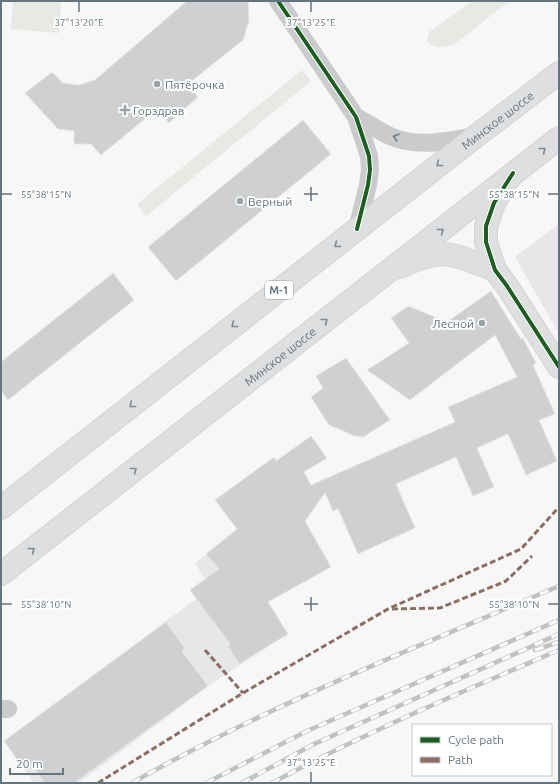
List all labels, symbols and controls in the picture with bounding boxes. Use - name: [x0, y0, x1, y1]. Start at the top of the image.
- text: 37°13'20"E: [54, 17, 104, 28]
- text: 37°13'25"E: [286, 17, 336, 28]
- place label: Пятёрочка: [165, 78, 224, 91]
- marker: Пятёрочка: [152, 79, 162, 89]
- street label: Минское шоссе: [459, 88, 536, 152]
- place label: Горздрав: [133, 104, 184, 117]
- marker: Горздрав: [120, 105, 130, 115]
- one-way arrow: [393, 133, 400, 142]
- one-way arrow: [538, 148, 545, 155]
- one-way arrow: [436, 160, 443, 167]
- text: 55°38'15"N: [21, 189, 71, 200]
- text: 55°38'15"N: [489, 189, 539, 200]
- place label: Верный: [248, 195, 292, 208]
- marker: Верный: [235, 196, 245, 206]
- one-way arrow: [436, 228, 443, 235]
- one-way arrow: [334, 240, 341, 247]
- road number: М-1: [265, 281, 293, 299]
- place label: Лесной: [432, 317, 474, 330]
- marker: Лесной: [477, 318, 487, 328]
- one-way arrow: [321, 319, 328, 326]
- one-way arrow: [232, 320, 239, 327]
- street label: Минское шоссе: [242, 324, 318, 388]
- one-way arrow: [130, 401, 137, 408]
- one-way arrow: [130, 468, 137, 475]
- one-way arrow: [27, 548, 34, 555]
- text: 55°38'10"N: [21, 599, 71, 610]
- text: 55°38'10"N: [489, 599, 539, 610]
- legend: [412, 724, 552, 776]
- text: Cycle path: [448, 733, 504, 746]
- scale bar: [10, 750, 63, 776]
- text: Path: [448, 753, 473, 766]
- text: 20 m: [16, 757, 43, 770]
- text: 37°13'25"E: [286, 757, 336, 768]

